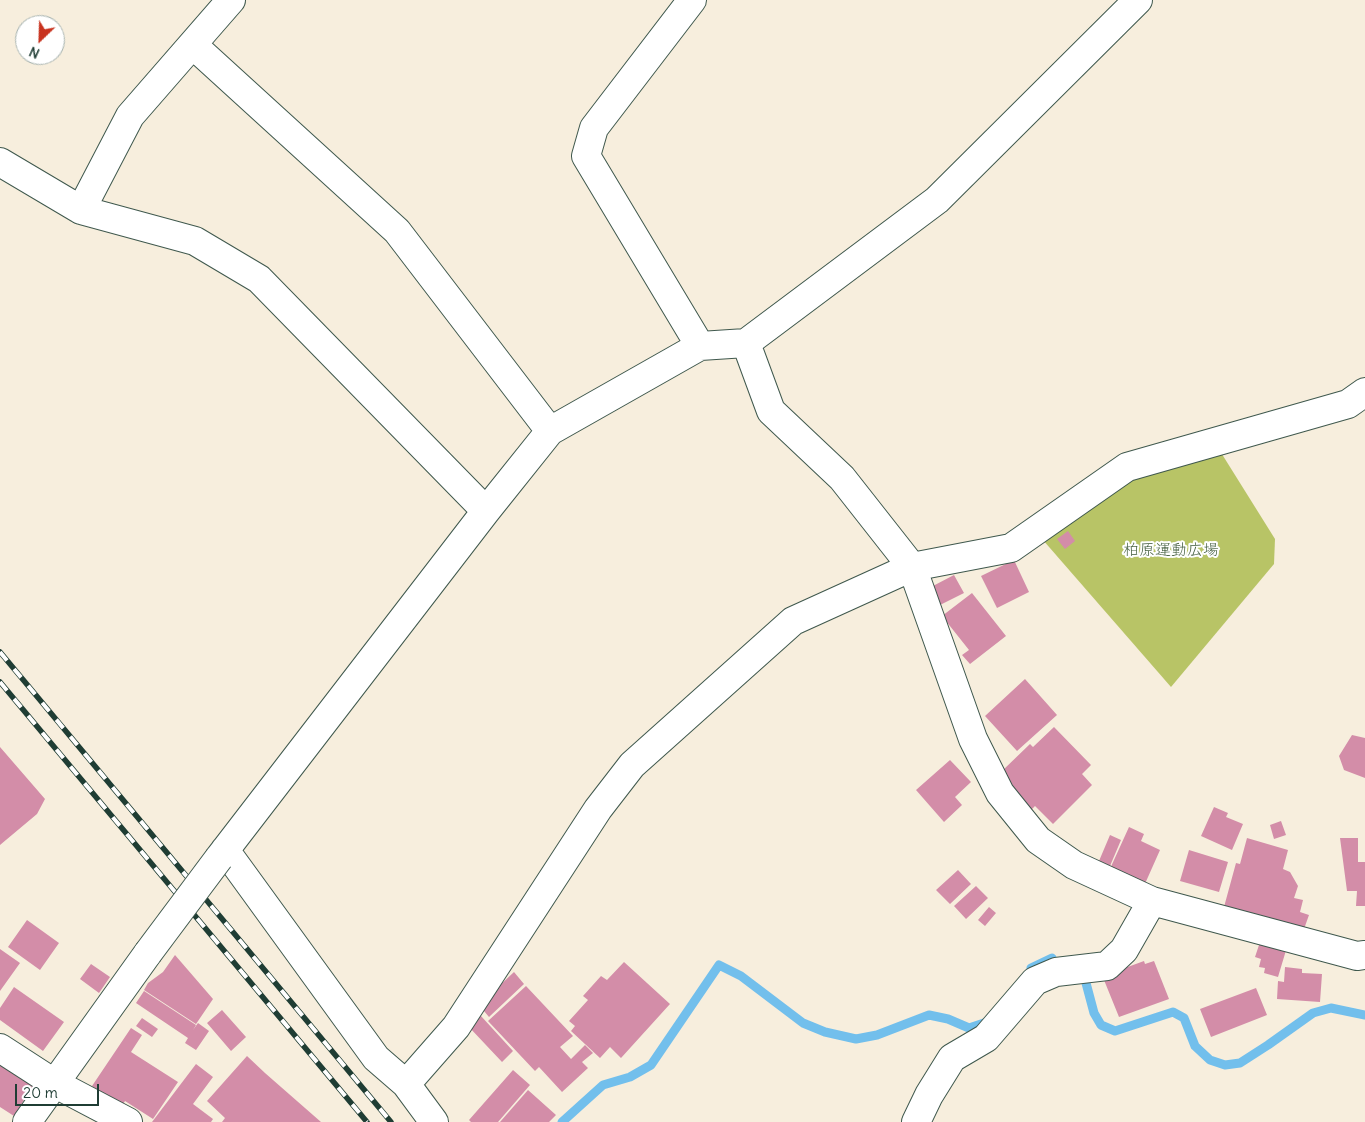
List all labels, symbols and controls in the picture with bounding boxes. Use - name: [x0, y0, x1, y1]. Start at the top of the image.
- north arrow: [15, 15, 65, 65]
- text: N: [26, 43, 42, 63]
- park label: 柏原運動広場: [1123, 540, 1219, 560]
- scale bar: [18, 1074, 101, 1106]
- text: 20 m: [23, 1083, 58, 1102]

